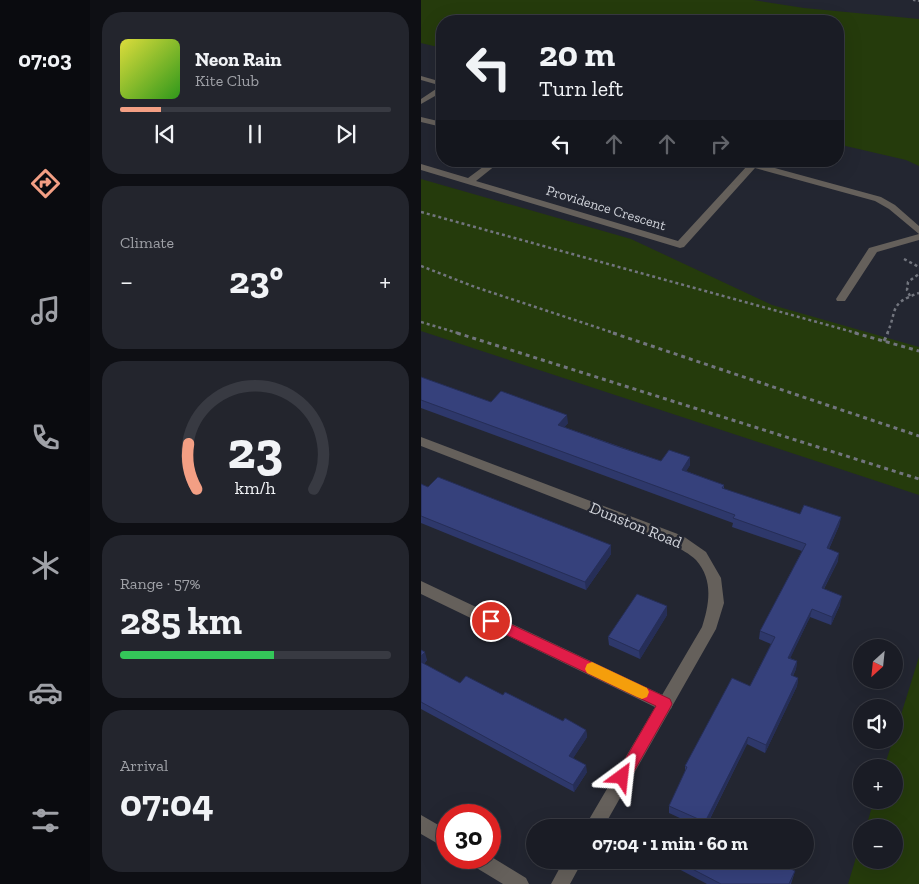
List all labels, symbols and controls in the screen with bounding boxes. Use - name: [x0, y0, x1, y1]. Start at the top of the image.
- text: 20 m: [539, 33, 615, 75]
- icon: left: [456, 35, 521, 100]
- text: 07:03: [18, 46, 72, 73]
- text: Neon Rain: [195, 48, 282, 71]
- text: Kite Club: [195, 71, 259, 90]
- text: Turn left: [539, 75, 623, 102]
- icon: previous: [151, 120, 179, 148]
- icon: pause: [241, 120, 269, 148]
- icon: next: [332, 120, 360, 148]
- icon: left: [547, 130, 575, 158]
- icon: ahead: [600, 130, 628, 158]
- icon: ahead: [653, 130, 681, 158]
- icon: right: [706, 130, 734, 158]
- icon: directions: [28, 166, 63, 201]
- street label: Providence Crescent: [544, 182, 669, 235]
- text: Climate: [120, 233, 174, 252]
- text: 23°: [229, 257, 283, 303]
- text: −: [120, 265, 133, 298]
- text: +: [379, 265, 391, 298]
- icon: music: [28, 293, 63, 328]
- text: 23: [228, 419, 283, 481]
- icon: phone: [28, 420, 63, 455]
- text: km/h: [235, 477, 276, 499]
- street label: Dunston Road: [587, 498, 685, 552]
- icon: climate: [28, 548, 63, 583]
- text: Range · 57%: [120, 574, 201, 593]
- text: 285 km: [120, 598, 242, 644]
- pin: [470, 600, 512, 642]
- icon: arrive: [477, 607, 505, 635]
- north arrow: [853, 639, 903, 689]
- map controls: [853, 639, 903, 869]
- icon: car: [28, 675, 63, 710]
- button: sound: [853, 699, 903, 749]
- position arrow: [595, 750, 647, 802]
- text: Arrival: [120, 756, 168, 775]
- button: +: [853, 759, 903, 809]
- text: 07:04: [120, 780, 214, 826]
- icon: filters: [28, 803, 63, 838]
- speed limit sign: 30: [436, 804, 501, 869]
- button: −: [853, 819, 903, 869]
- text: 07:04 · 1 min · 60 m: [592, 832, 748, 855]

